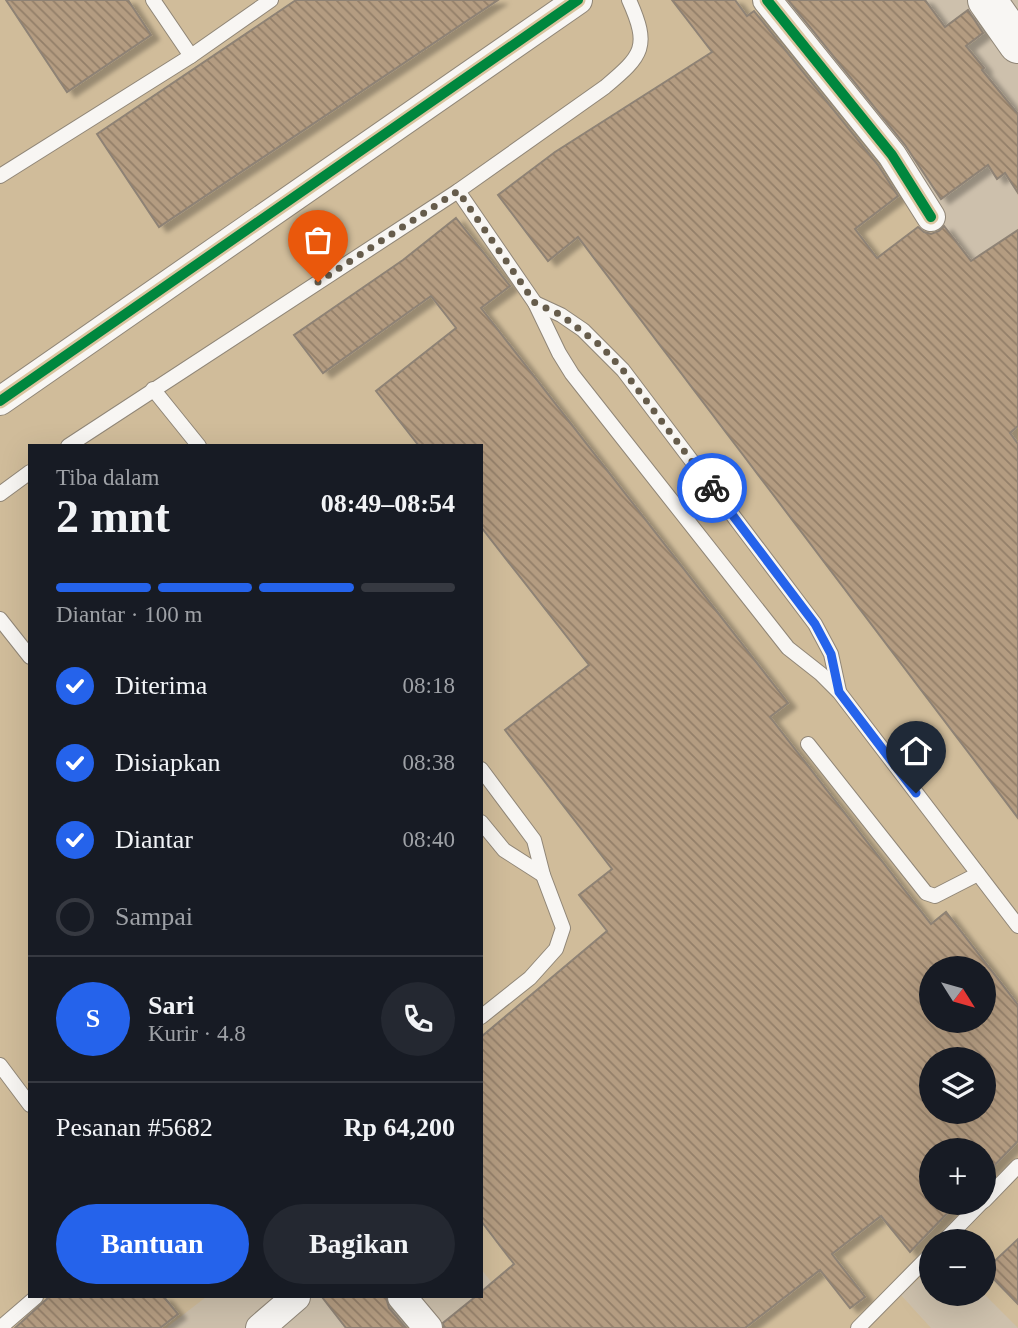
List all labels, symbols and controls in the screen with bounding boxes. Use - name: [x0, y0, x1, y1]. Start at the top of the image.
- pin: [288, 210, 348, 282]
- icon: bag: [299, 221, 337, 259]
- courier: [677, 453, 747, 523]
- text: Tiba dalam: [56, 465, 159, 490]
- icon: bike: [693, 469, 731, 507]
- text: 08:49–08:54: [321, 489, 455, 518]
- text: 2 mnt: [56, 491, 170, 542]
- text: Diantar · 100 m: [56, 602, 202, 627]
- icon: check: [56, 667, 94, 705]
- text: Diterima: [115, 671, 207, 700]
- text: 08:18: [403, 673, 455, 698]
- pin: [886, 721, 946, 793]
- icon: home: [897, 732, 935, 770]
- icon: check: [56, 744, 94, 782]
- text: Disiapkan: [115, 748, 220, 777]
- text: 08:38: [403, 750, 455, 775]
- icon: check: [56, 821, 94, 859]
- text: Diantar: [115, 825, 193, 854]
- text: 08:40: [403, 827, 455, 852]
- text: Sampai: [115, 902, 193, 931]
- north arrow: [919, 956, 996, 1032]
- map controls: [919, 956, 996, 1306]
- button: phone: [381, 982, 455, 1056]
- text: Sari: [148, 991, 194, 1020]
- text: S: [86, 1004, 100, 1033]
- text: Kurir · 4.8: [148, 1021, 246, 1046]
- button: layers: [919, 1047, 996, 1124]
- text: Pesanan #5682: [56, 1113, 213, 1142]
- text: Rp 64,200: [344, 1113, 455, 1142]
- button: +: [919, 1138, 996, 1215]
- button: Bantuan: [56, 1204, 249, 1284]
- button: Bagikan: [263, 1204, 455, 1284]
- button: −: [919, 1229, 996, 1306]

